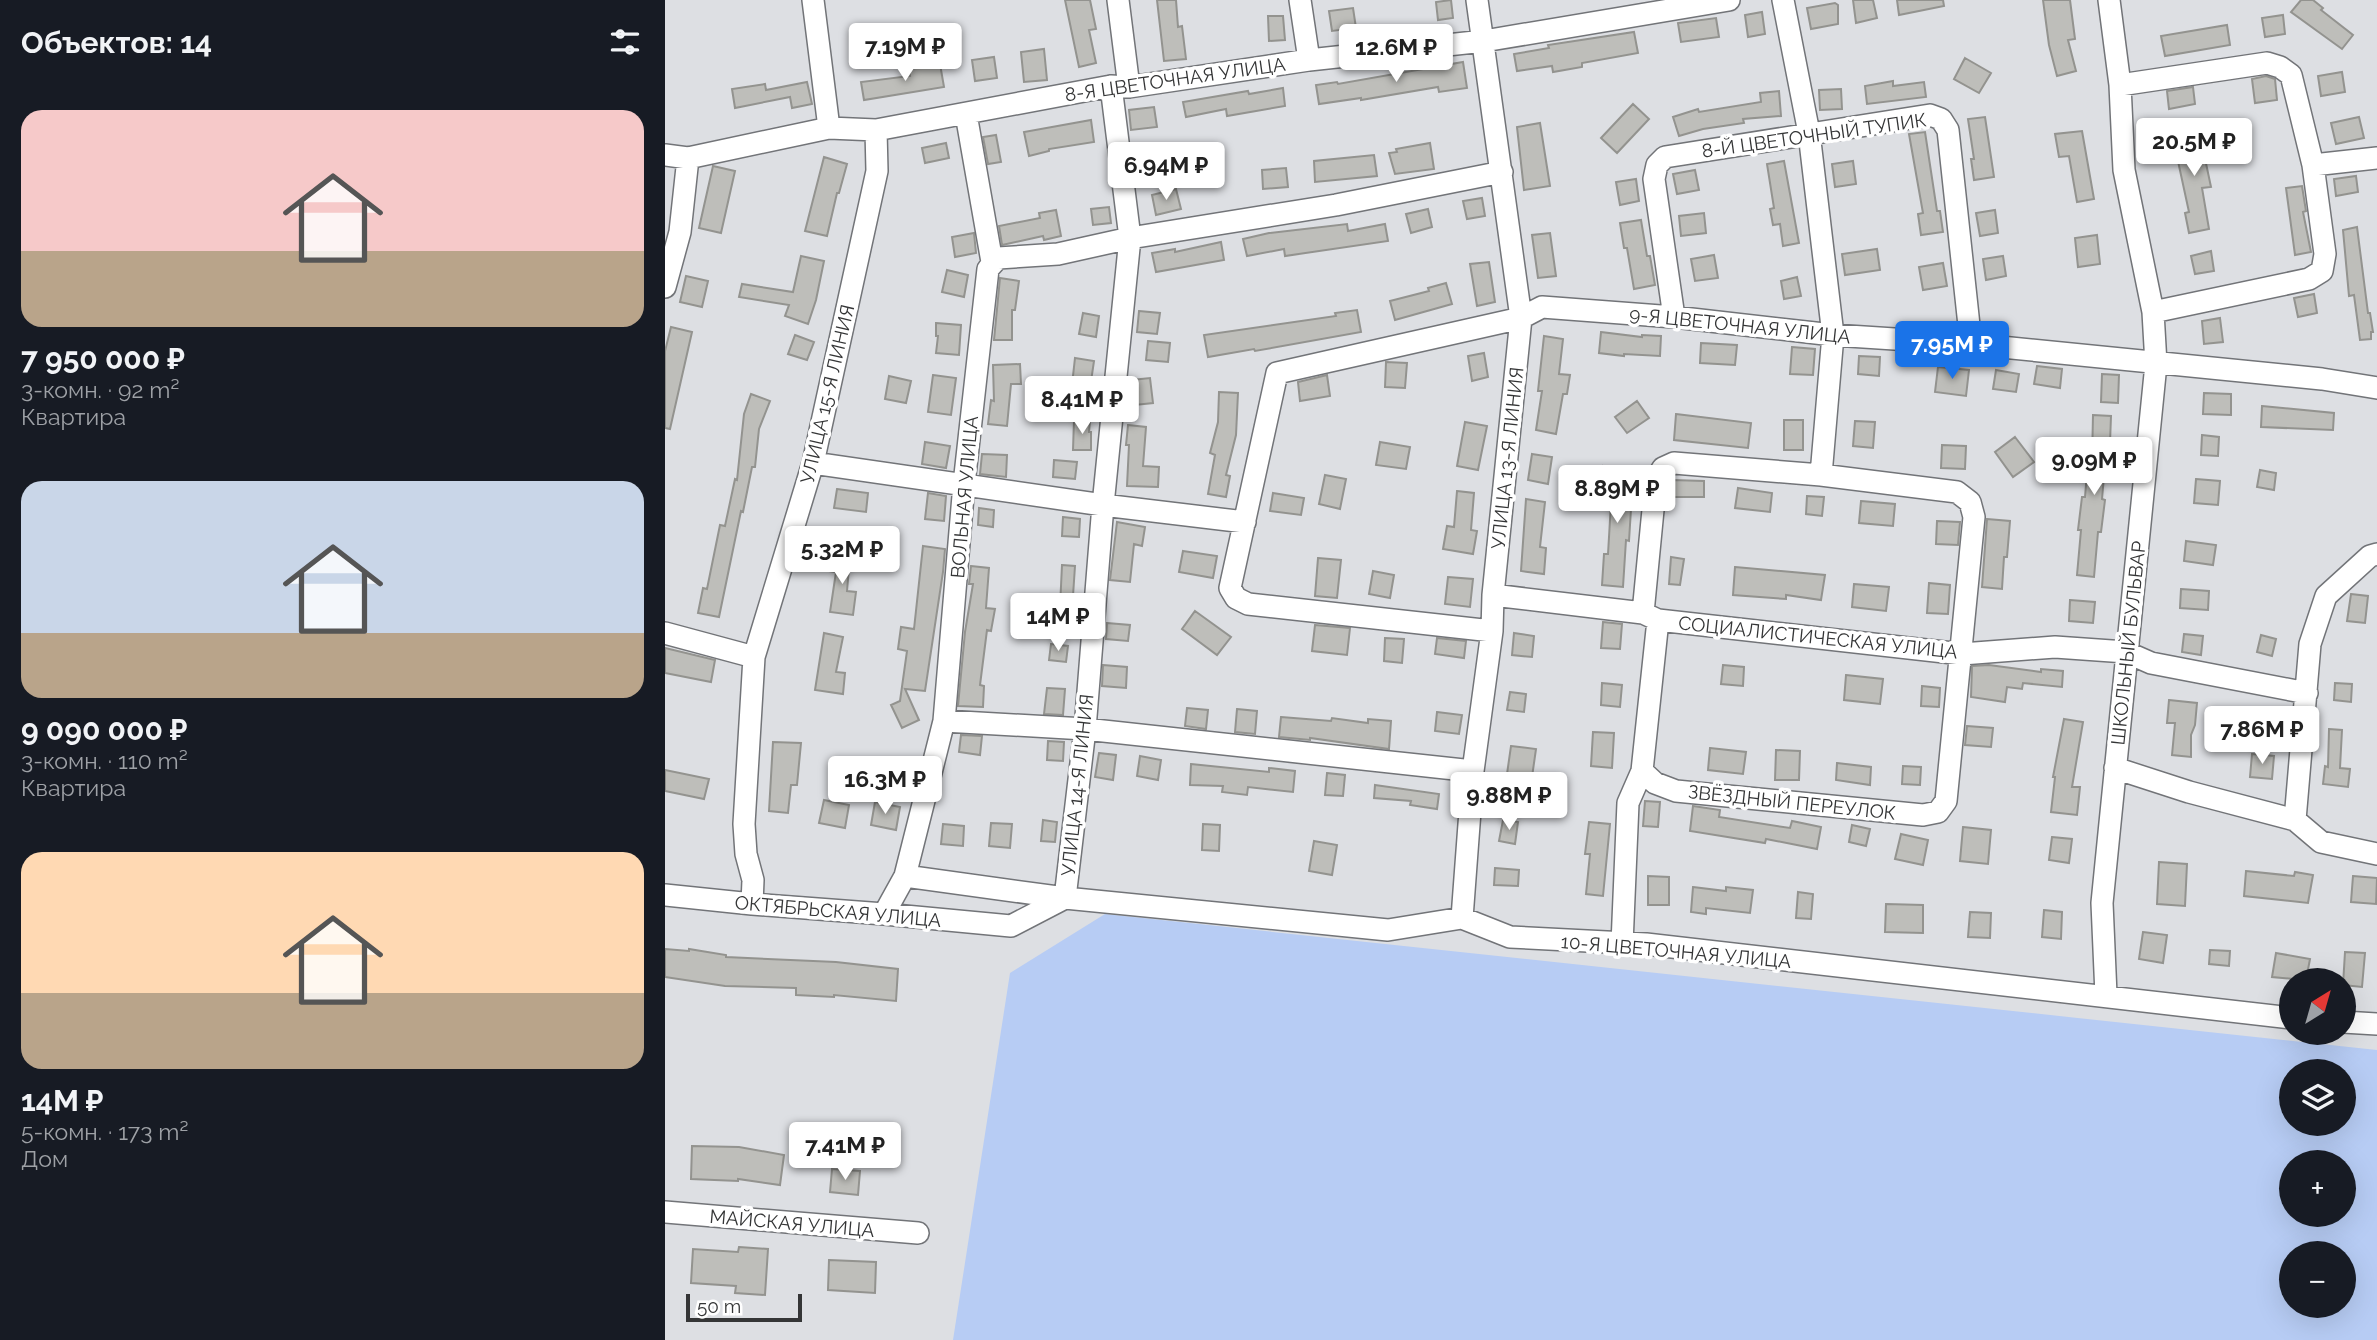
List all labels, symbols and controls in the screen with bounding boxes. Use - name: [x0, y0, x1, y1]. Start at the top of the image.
- icon: filters: [606, 23, 644, 61]
- pin: 7.19M ₽: [840, 24, 970, 83]
- pin: 12.6M ₽: [1331, 24, 1461, 84]
- text: Объектов: 14: [21, 25, 212, 60]
- text: 7.19M ₽: [865, 32, 945, 59]
- text: 12.6M ₽: [1355, 33, 1437, 60]
- street label: 8-Я ЦВЕТОЧНАЯ УЛИЦА: [1063, 53, 1287, 105]
- street label: 8-Й ЦВЕТОЧНЫЙ ТУПИК: [1700, 108, 1928, 162]
- pin: 20.5M ₽: [2129, 118, 2259, 178]
- text: 20.5M ₽: [2152, 127, 2236, 154]
- pin: 6.94M ₽: [1101, 142, 1231, 202]
- text: 6.94M ₽: [1124, 151, 1208, 178]
- icon: home: [270, 155, 396, 281]
- street label: УЛИЦА 15-Я ЛИНИЯ: [796, 302, 858, 486]
- street label: 9-Я ЦВЕТОЧНАЯ УЛИЦА: [1628, 302, 1852, 348]
- pin: 7.95M ₽: [1887, 322, 2017, 381]
- text: 7.95M ₽: [1911, 330, 1993, 357]
- text: 7 950 000 ₽: [21, 341, 185, 376]
- street label: УЛИЦА 13-Я ЛИНИЯ: [1486, 366, 1528, 550]
- text: 3-комн. · 92 m²: [21, 376, 179, 403]
- pin: 8.41M ₽: [1017, 376, 1147, 436]
- text: 8.41M ₽: [1041, 385, 1123, 412]
- text: Квартира: [21, 403, 126, 430]
- street label: ВОЛЬНАЯ УЛИЦА: [946, 415, 982, 579]
- pin: 9.09M ₽: [2029, 438, 2159, 497]
- text: 9.09M ₽: [2051, 446, 2137, 473]
- pin: 8.89M ₽: [1552, 466, 1682, 525]
- text: 8.89M ₽: [1574, 474, 1660, 501]
- icon: home: [270, 526, 396, 652]
- pin: 5.32M ₽: [777, 526, 907, 586]
- text: 5.32M ₽: [801, 535, 883, 562]
- street label: ШКОЛЬНЫЙ БУЛЬВАР: [2106, 540, 2150, 746]
- pin: 14M ₽: [1009, 594, 1107, 653]
- text: 14M ₽: [1026, 602, 1090, 629]
- street label: СОЦИАЛИСТИЧЕСКАЯ УЛИЦА: [1677, 611, 1959, 663]
- street label: УЛИЦА 14-Я ЛИНИЯ: [1056, 693, 1098, 877]
- pin: 7.86M ₽: [2197, 706, 2327, 766]
- text: 9 090 000 ₽: [21, 712, 187, 747]
- text: 7.86M ₽: [2220, 715, 2304, 742]
- text: 3-комн. · 110 m²: [21, 747, 188, 774]
- pin: 16.3M ₽: [820, 756, 950, 816]
- text: 16.3M ₽: [844, 765, 926, 792]
- pin: 9.88M ₽: [1444, 772, 1574, 832]
- text: Квартира: [21, 774, 126, 801]
- street label: ЗВЁЗДНЫЙ ПЕРЕУЛОК: [1687, 780, 1897, 824]
- text: 9.88M ₽: [1466, 781, 1552, 808]
- street label: ОКТЯБРЬСКАЯ УЛИЦА: [734, 891, 942, 931]
- icon: home: [270, 897, 396, 1023]
- street label: 10-Я ЦВЕТОЧНАЯ УЛИЦА: [1560, 930, 1792, 972]
- north arrow: [2279, 968, 2355, 1045]
- map controls: [2279, 968, 2356, 1318]
- button: layers: [2279, 1059, 2356, 1136]
- text: 14M ₽: [21, 1083, 104, 1118]
- text: 5-комн. · 173 m²: [21, 1118, 188, 1145]
- pin: 7.41M ₽: [780, 1122, 910, 1182]
- text: 7.41M ₽: [805, 1131, 885, 1158]
- text: Дом: [21, 1145, 68, 1172]
- button: +: [2279, 1150, 2356, 1227]
- street label: МАЙСКАЯ УЛИЦА: [709, 1205, 876, 1241]
- button: −: [2279, 1241, 2356, 1318]
- scale bar: [686, 1291, 801, 1323]
- text: 50 m: [697, 1295, 741, 1317]

